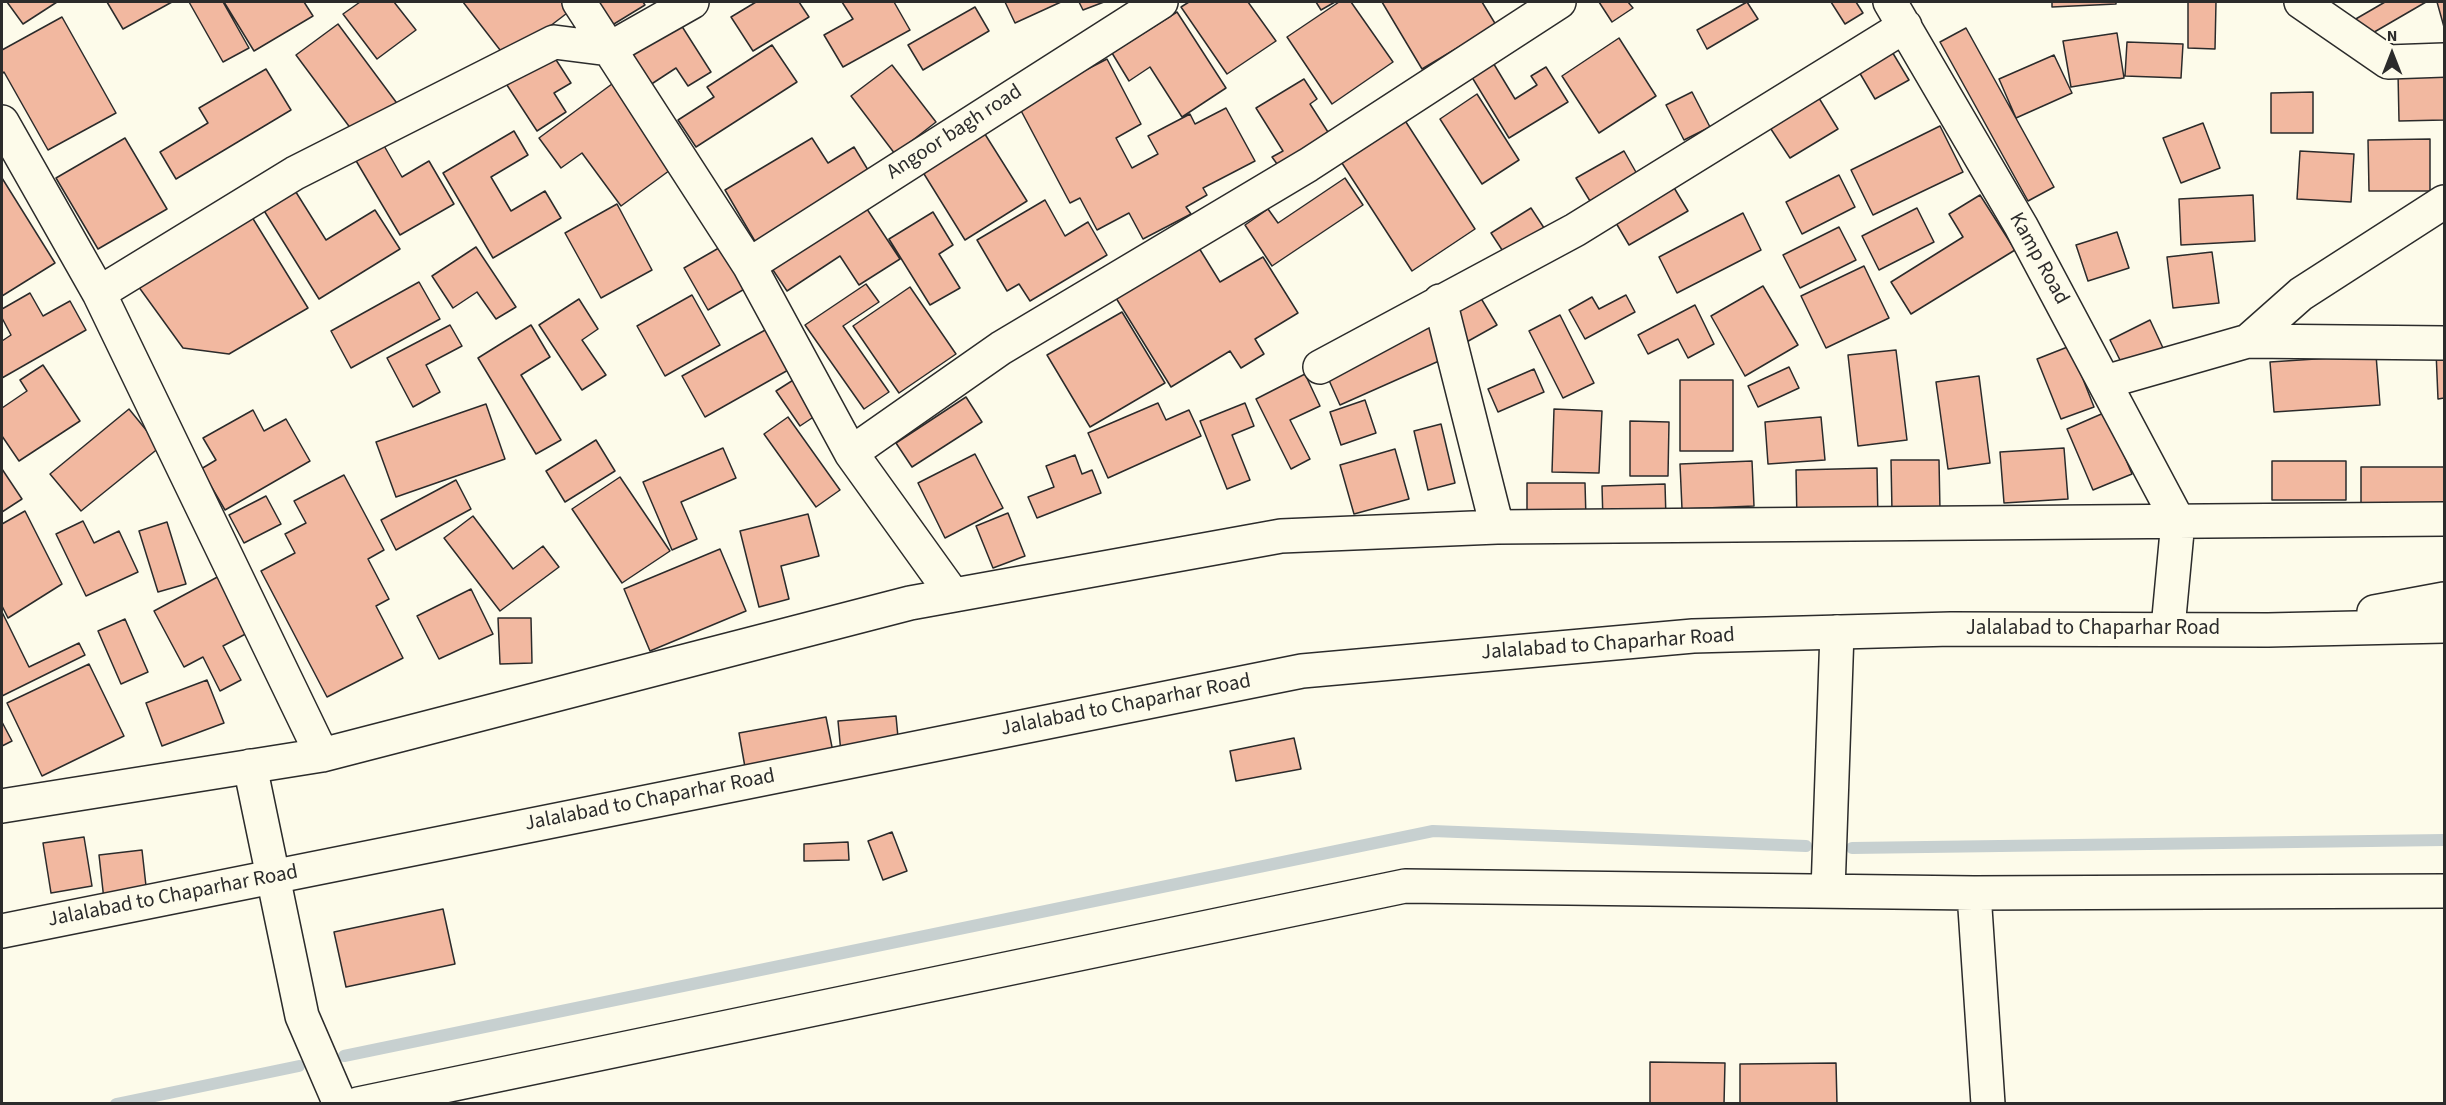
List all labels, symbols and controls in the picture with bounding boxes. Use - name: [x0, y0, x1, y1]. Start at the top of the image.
- north arrow: [2362, 24, 2422, 84]
- text: N: [2387, 25, 2397, 47]
- street label: Angoor bagh road: [883, 80, 1027, 186]
- street label: Kamp Road: [2002, 209, 2074, 309]
- street label: Jalalabad to Chaparhar Road: [1966, 616, 2220, 642]
- street label: Jalalabad to Chaparhar Road: [1480, 624, 1736, 666]
- street label: Jalalabad to Chaparhar Road: [999, 669, 1253, 743]
- street label: Jalalabad to Chaparhar Road: [523, 764, 777, 838]
- street label: Jalalabad to Chaparhar Road: [46, 860, 300, 934]

